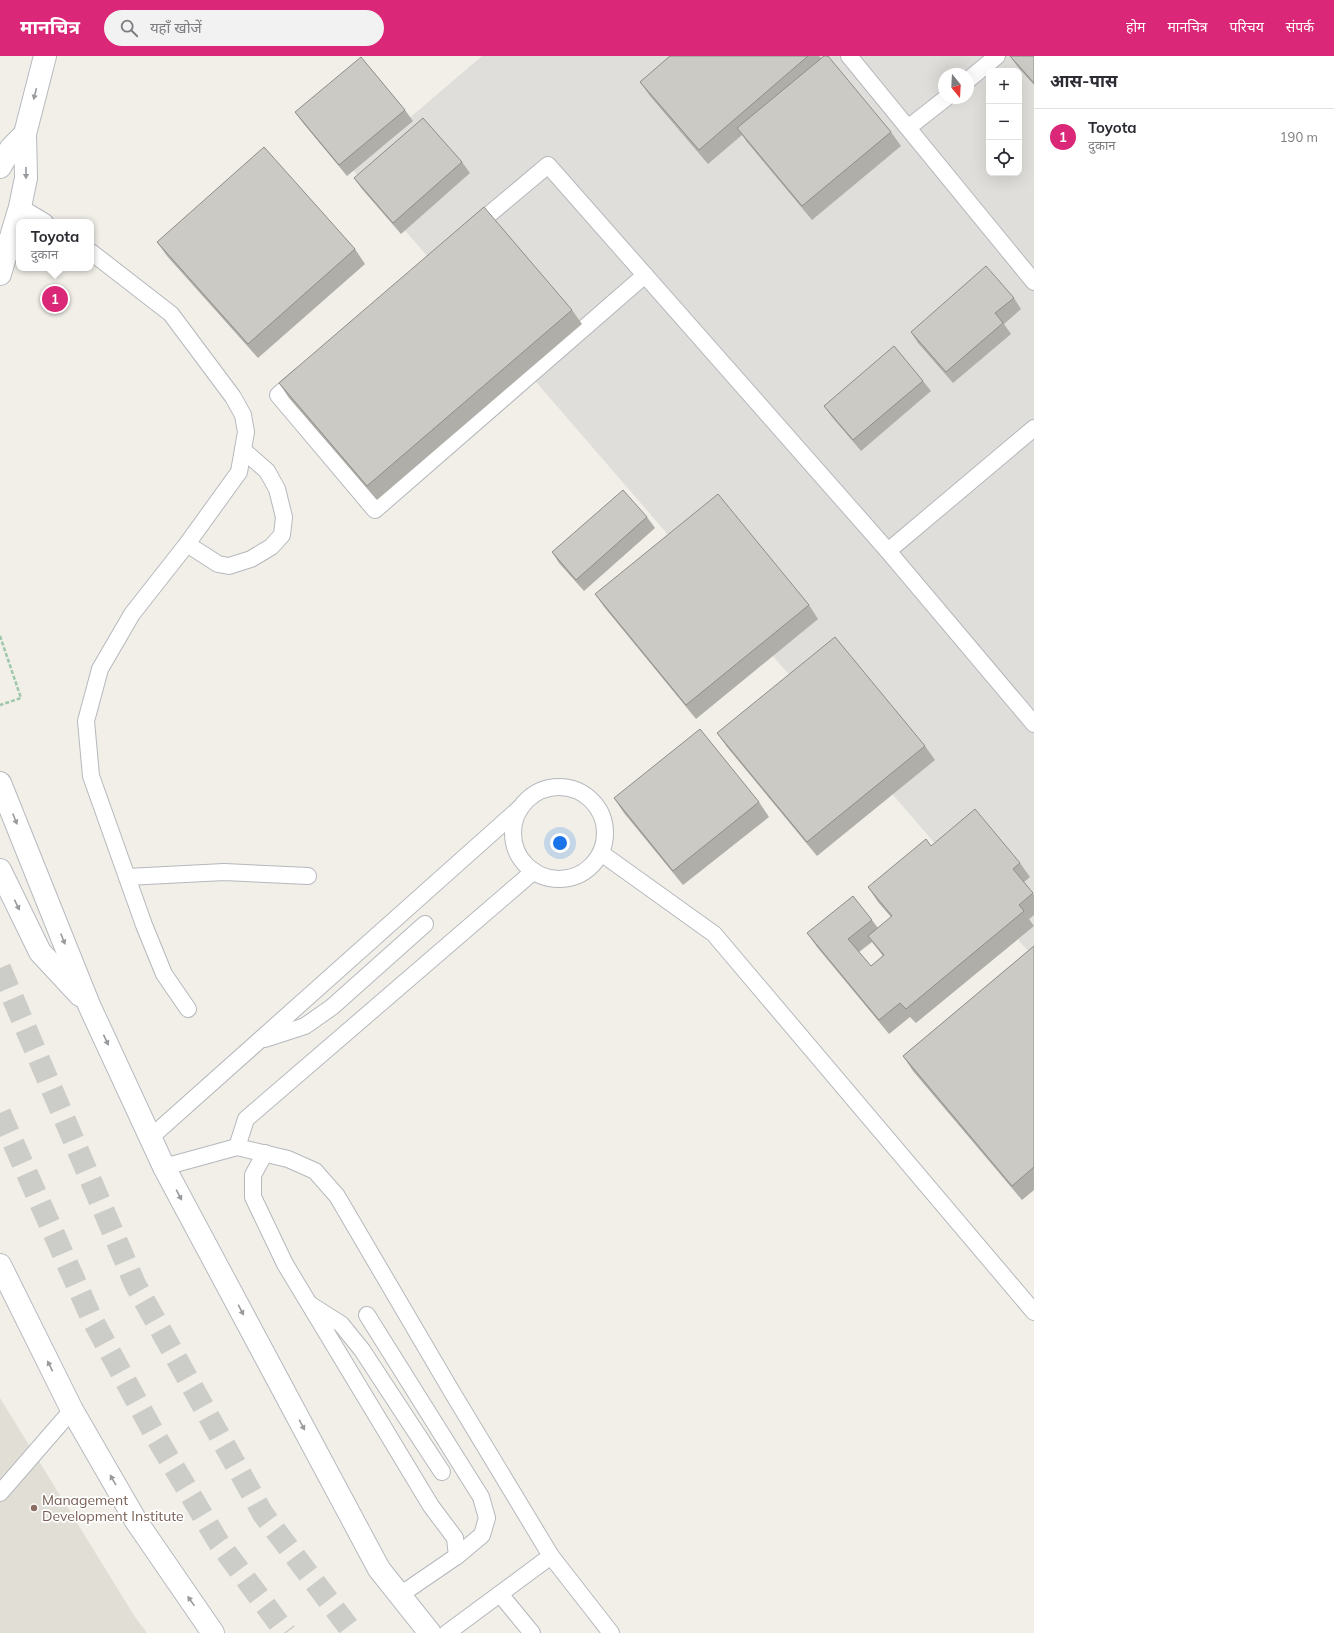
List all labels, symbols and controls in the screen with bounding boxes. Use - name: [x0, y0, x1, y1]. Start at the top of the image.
- search box: [104, 10, 384, 46]
- text: मानचित्र: [20, 15, 80, 39]
- icon: search: [118, 17, 140, 39]
- text: यहाँ खोजें: [150, 18, 202, 37]
- text: होम: [1126, 18, 1145, 36]
- text: मानचित्र: [1167, 18, 1208, 36]
- text: परिचय: [1230, 18, 1264, 36]
- text: संपर्क: [1286, 18, 1314, 36]
- north arrow: [938, 68, 974, 104]
- map controls: [986, 68, 1022, 176]
- button: +: [986, 68, 1022, 104]
- text: आस-पास: [1050, 70, 1117, 91]
- one-way arrow: [32, 88, 38, 100]
- button: −: [986, 104, 1022, 140]
- text: Toyota: [1088, 118, 1137, 137]
- text: 1: [1059, 129, 1067, 145]
- text: 190 m: [1280, 129, 1318, 145]
- text: दुकान: [1088, 137, 1115, 153]
- button: locate: [986, 140, 1022, 176]
- one-way arrow: [23, 167, 29, 180]
- popup: [16, 219, 94, 271]
- text: Toyota: [31, 227, 79, 246]
- text: दुकान: [31, 246, 58, 262]
- pin: 1: [42, 284, 68, 314]
- one-way arrow: [12, 813, 18, 825]
- your location: [550, 833, 570, 853]
- one-way arrow: [14, 899, 20, 910]
- one-way arrow: [60, 934, 66, 945]
- one-way arrow: [103, 1034, 109, 1046]
- one-way arrow: [176, 1190, 183, 1201]
- one-way arrow: [237, 1304, 244, 1316]
- one-way arrow: [47, 1361, 54, 1372]
- one-way arrow: [299, 1419, 305, 1431]
- one-way arrow: [109, 1474, 116, 1486]
- place label: Management Development Institute: [42, 1491, 184, 1525]
- marker: Management Development Institute: [29, 1503, 39, 1513]
- one-way arrow: [187, 1596, 195, 1606]

